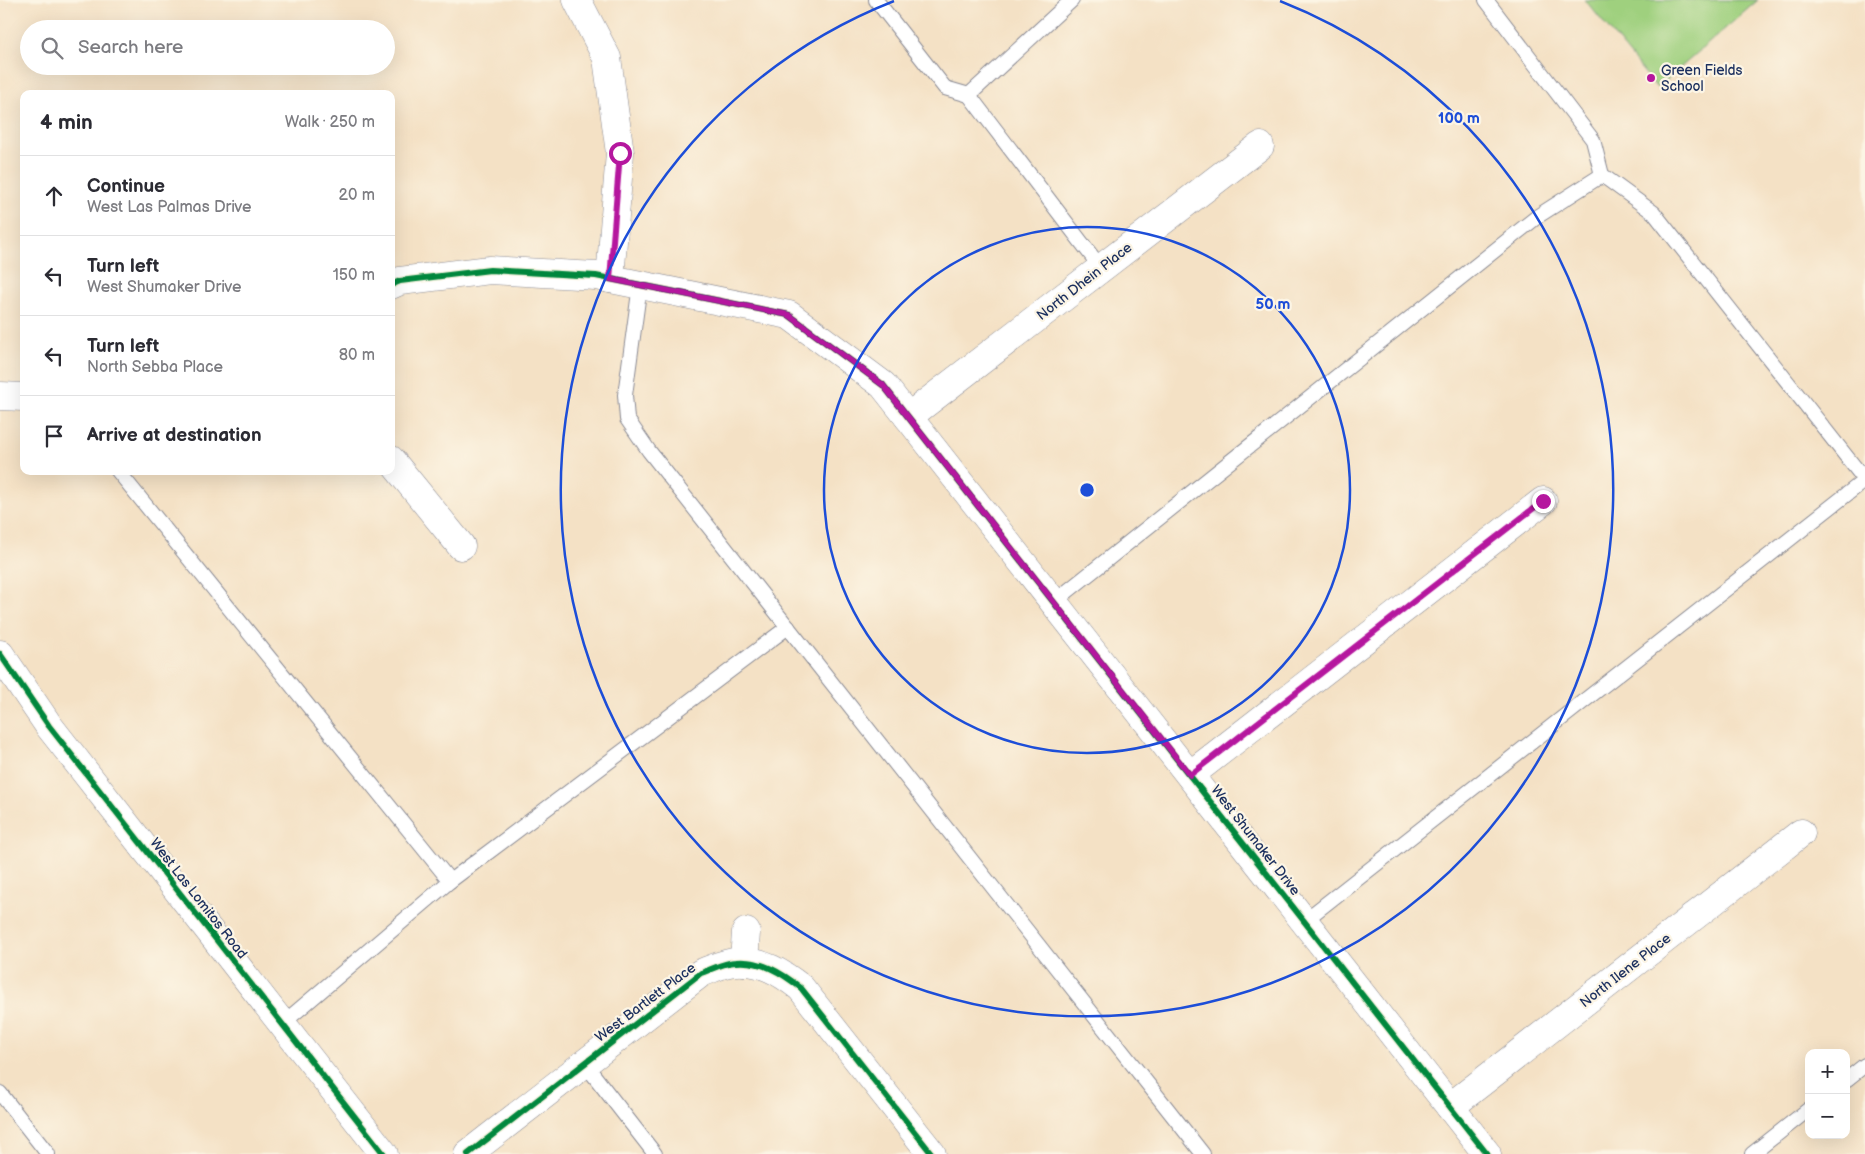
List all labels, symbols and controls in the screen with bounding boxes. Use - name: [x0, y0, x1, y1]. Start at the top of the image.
- search box: [20, 20, 395, 75]
- icon: search: [38, 34, 66, 62]
- text: Search here: [78, 36, 183, 59]
- place label: Green Fields School: [1661, 62, 1743, 95]
- marker: Green Fields School: [1645, 72, 1657, 84]
- text: 100 m: [1438, 109, 1480, 128]
- text: 4 min: [40, 110, 93, 135]
- text: Walk · 250 m: [285, 113, 375, 132]
- route start: [609, 142, 632, 165]
- text: Continue: [87, 175, 165, 198]
- icon: ahead: [40, 182, 68, 210]
- text: 20 m: [339, 186, 375, 205]
- text: West Las Palmas Drive: [87, 198, 252, 217]
- street label: North Dhein Place: [1033, 239, 1135, 324]
- text: Turn left: [87, 255, 159, 278]
- icon: left: [40, 262, 68, 290]
- text: 150 m: [333, 266, 375, 285]
- text: West Shumaker Drive: [87, 278, 241, 297]
- text: 50 m: [1256, 295, 1291, 314]
- text: Turn left: [87, 335, 159, 358]
- icon: left: [40, 342, 68, 370]
- text: 80 m: [339, 346, 375, 365]
- text: North Sebba Place: [87, 358, 223, 377]
- icon: arrive: [40, 422, 68, 450]
- text: Arrive at destination: [87, 424, 262, 447]
- centre of rings: [1078, 481, 1096, 499]
- route end: [1532, 490, 1555, 513]
- street label: West Shumaker Drive: [1207, 782, 1304, 899]
- street label: West Las Lomitos Road: [146, 835, 251, 962]
- street label: North Ilene Place: [1576, 930, 1674, 1011]
- street label: West Bartlett Place: [592, 959, 699, 1046]
- map controls: [1805, 1049, 1850, 1139]
- button: +: [1805, 1049, 1850, 1094]
- button: −: [1805, 1094, 1850, 1139]

